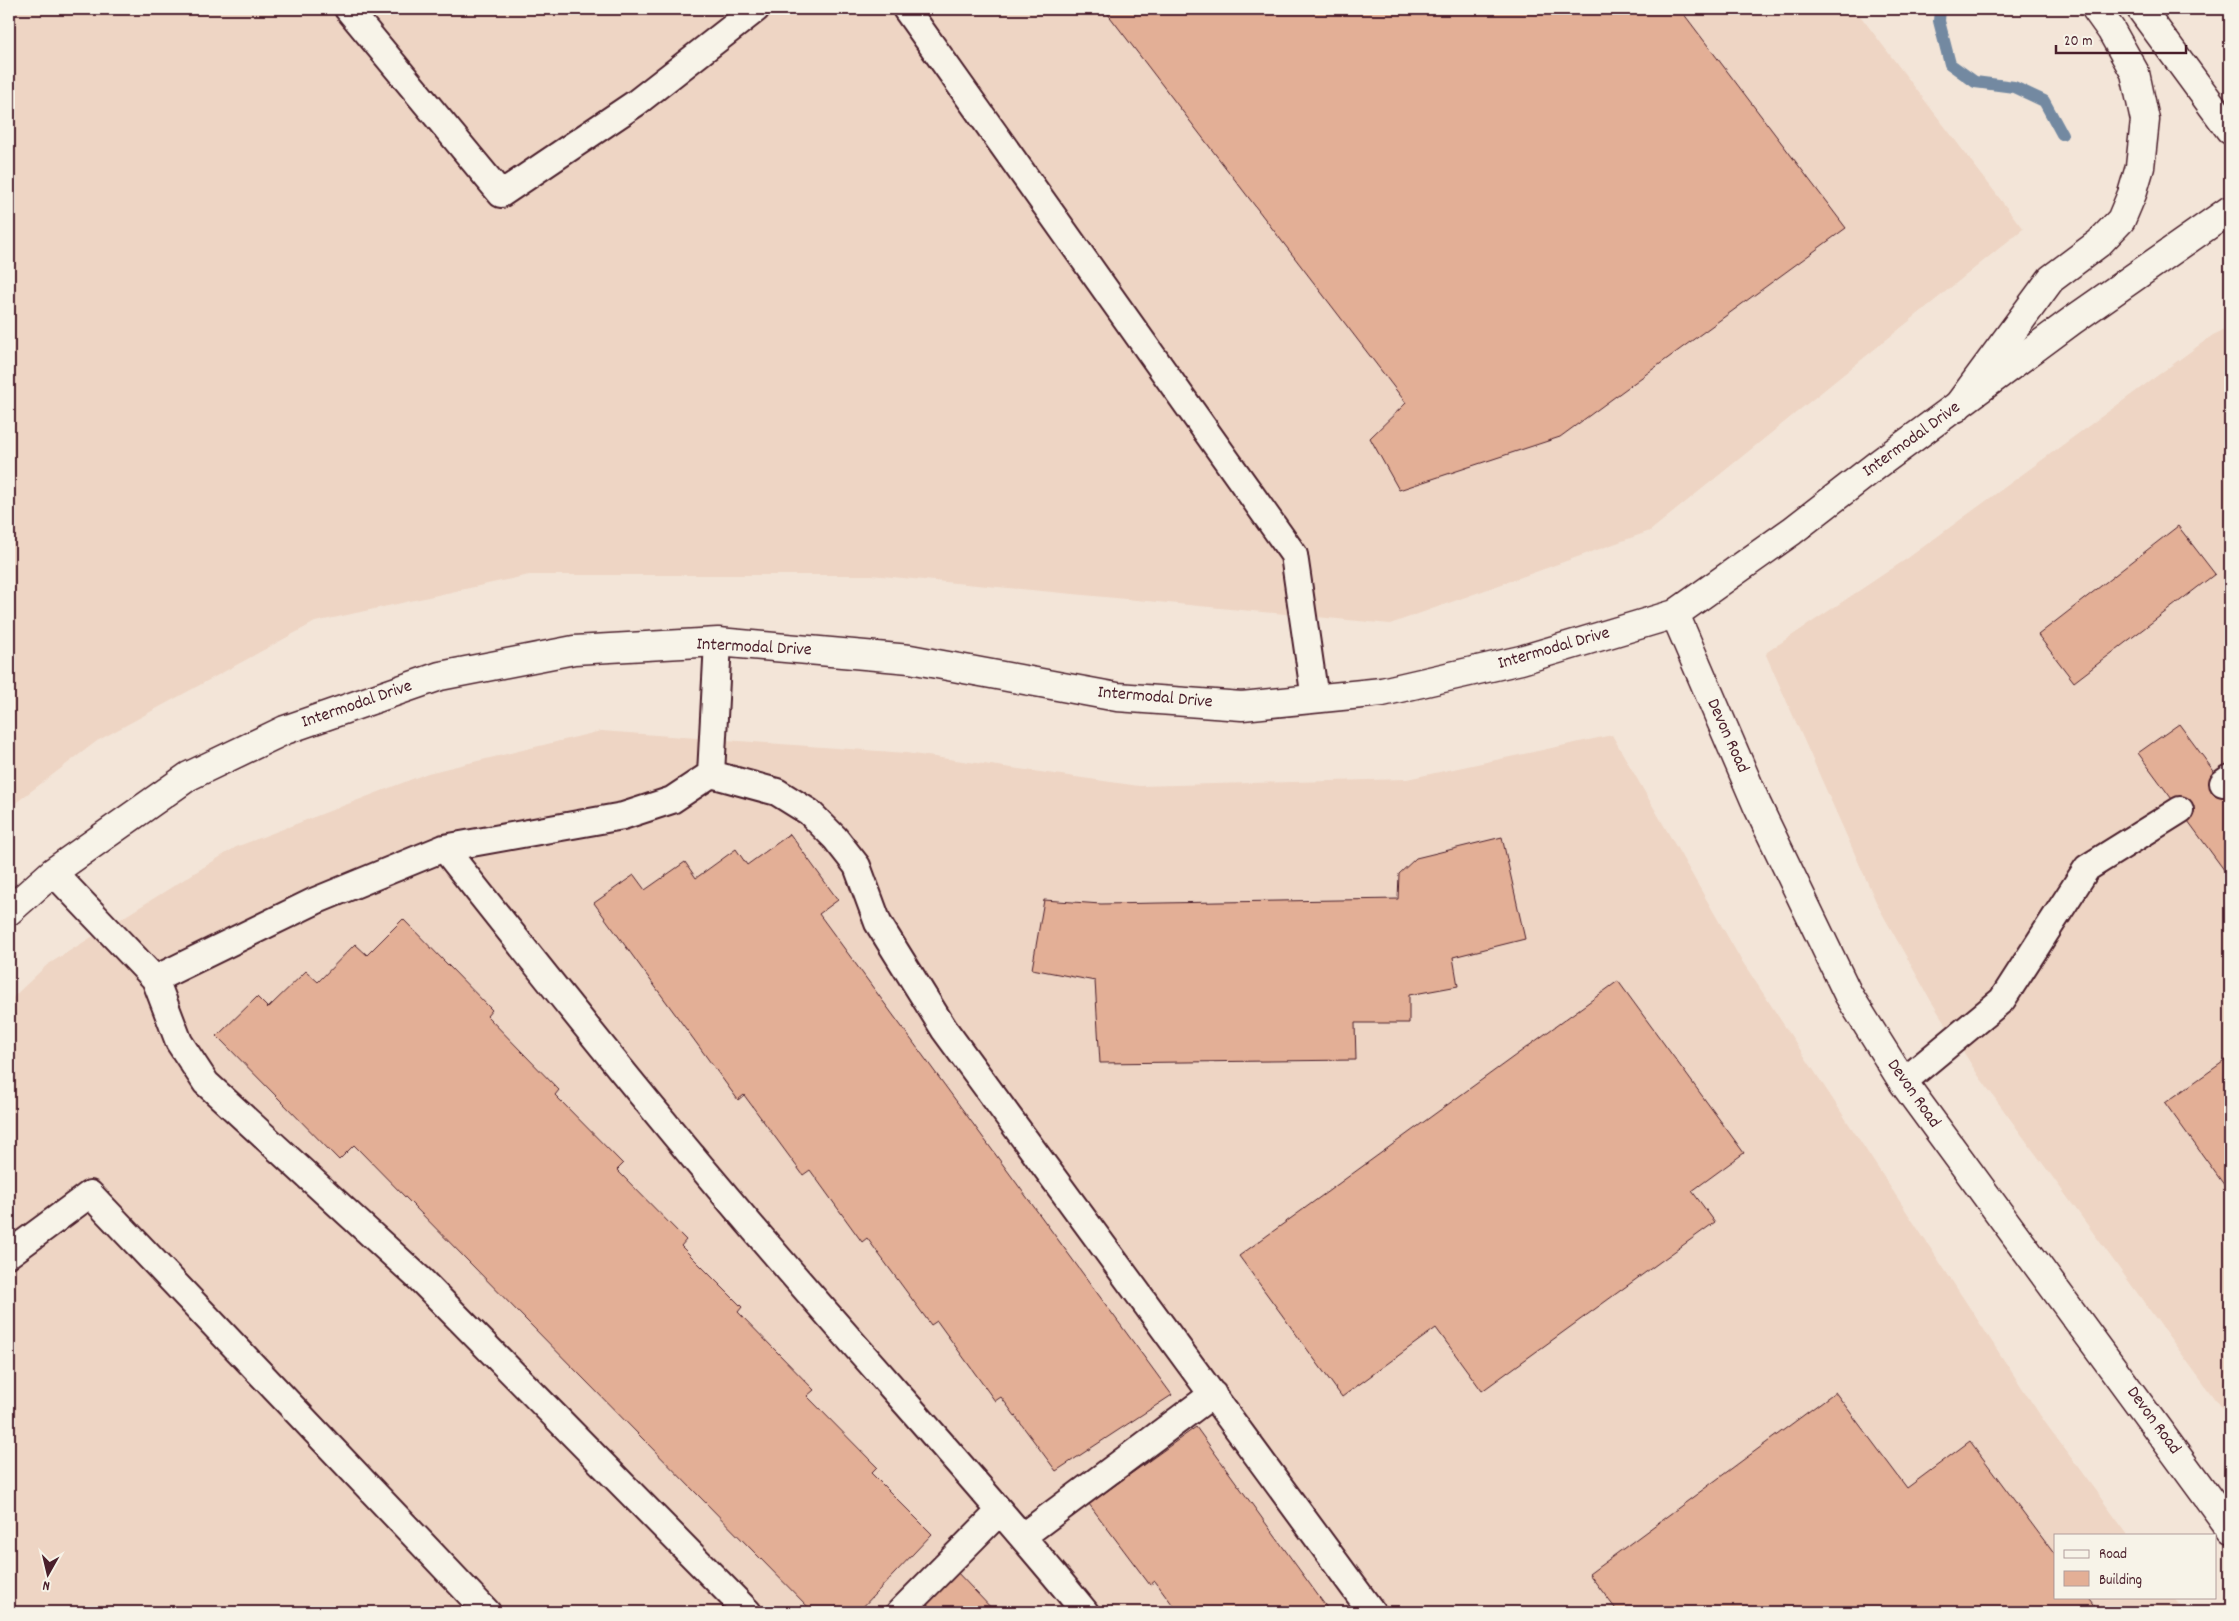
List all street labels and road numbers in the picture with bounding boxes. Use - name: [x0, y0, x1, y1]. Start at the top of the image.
- street label: Intermodal Drive: [1858, 396, 1966, 484]
- street label: Intermodal Drive: [1495, 621, 1613, 677]
- street label: Intermodal Drive: [696, 632, 812, 664]
- street label: Intermodal Drive: [298, 674, 416, 736]
- street label: Intermodal Drive: [1096, 681, 1214, 715]
- street label: Devon Road: [1700, 695, 1754, 777]
- street label: Devon Road: [1880, 1055, 1946, 1133]
- street label: Devon Road: [2120, 1382, 2186, 1460]

